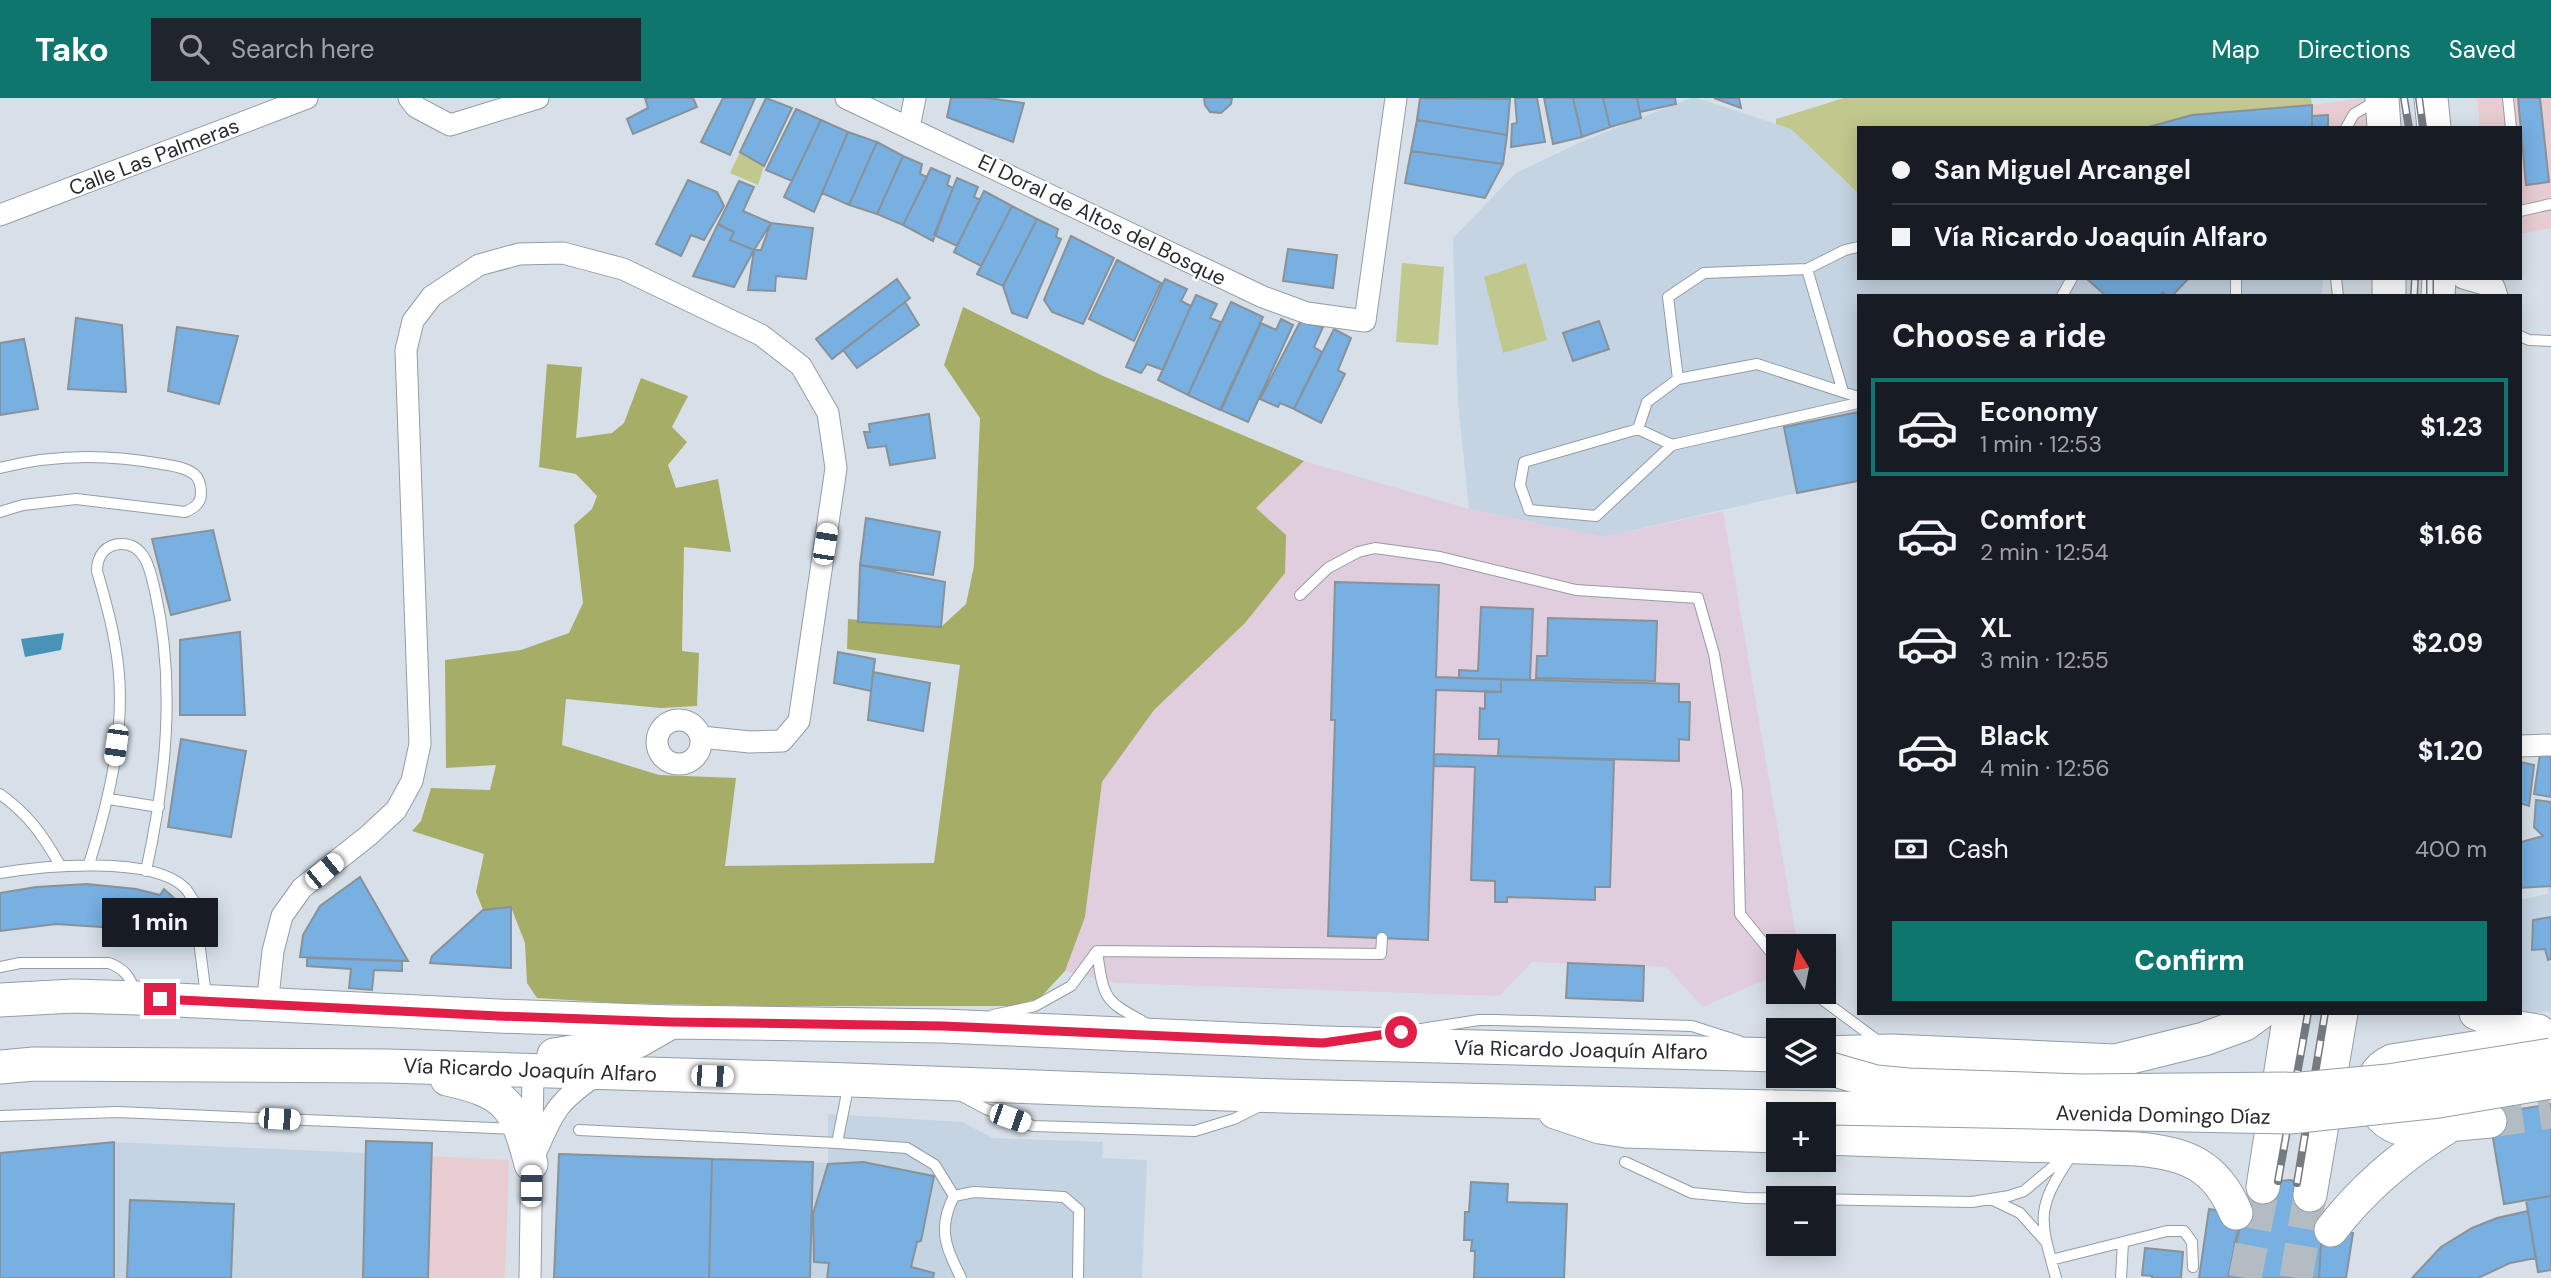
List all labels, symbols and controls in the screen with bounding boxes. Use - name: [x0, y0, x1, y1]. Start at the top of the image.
- search box: [151, 18, 641, 81]
- text: Tako: [35, 28, 109, 71]
- icon: search: [175, 30, 213, 68]
- text: Search here: [231, 32, 374, 66]
- text: Map: [2212, 34, 2260, 65]
- text: Directions: [2298, 34, 2411, 65]
- text: Saved: [2449, 34, 2516, 65]
- street label: Calle Las Palmeras: [65, 112, 243, 202]
- street label: El Doral de Altos del Bosque: [973, 148, 1231, 292]
- text: San Miguel Arcangel: [1934, 153, 2191, 187]
- text: Vía Ricardo Joaquín Alfaro: [1934, 220, 2268, 254]
- text: Choose a ride: [1892, 315, 2107, 357]
- text: Economy: [1980, 395, 2098, 429]
- icon: car: [1896, 396, 1959, 459]
- text: $1.23: [2420, 410, 2483, 444]
- text: 1 min · 12:53: [1980, 429, 2102, 459]
- text: Comfort: [1980, 503, 2086, 537]
- icon: car: [1896, 504, 1959, 567]
- text: $1.66: [2419, 518, 2483, 552]
- car: [812, 522, 839, 566]
- text: 2 min · 12:54: [1980, 537, 2108, 567]
- text: XL: [1980, 611, 2012, 645]
- icon: car: [1896, 612, 1959, 675]
- text: $2.09: [2412, 626, 2483, 660]
- text: 3 min · 12:55: [1980, 645, 2109, 675]
- text: Black: [1980, 719, 2050, 753]
- icon: car: [1896, 720, 1959, 783]
- car: [103, 723, 130, 767]
- text: $1.20: [2418, 734, 2483, 768]
- text: 4 min · 12:56: [1980, 753, 2110, 783]
- icon: cash: [1892, 830, 1930, 868]
- text: Cash: [1948, 832, 2009, 866]
- text: 400 m: [2415, 834, 2487, 864]
- car: [302, 850, 347, 892]
- callout: 1 min: [102, 898, 218, 946]
- text: 1 min: [132, 907, 188, 937]
- button: Confirm: [1892, 921, 2487, 1001]
- north arrow: [1766, 934, 1836, 1004]
- map controls: [1766, 934, 1836, 1256]
- route end: [144, 983, 176, 1015]
- route start: [1385, 1016, 1417, 1048]
- button: layers: [1766, 1018, 1836, 1088]
- street label: Vía Ricardo Joaquín Alfaro: [1454, 1034, 1708, 1066]
- street label: Vía Ricardo Joaquín Alfaro: [403, 1052, 657, 1088]
- car: [691, 1065, 734, 1087]
- street label: Avenida Domingo Díaz: [2055, 1099, 2271, 1131]
- car: [987, 1101, 1034, 1135]
- button: +: [1766, 1102, 1836, 1172]
- car: [258, 1107, 301, 1131]
- car: [521, 1165, 542, 1207]
- button: −: [1766, 1186, 1836, 1256]

